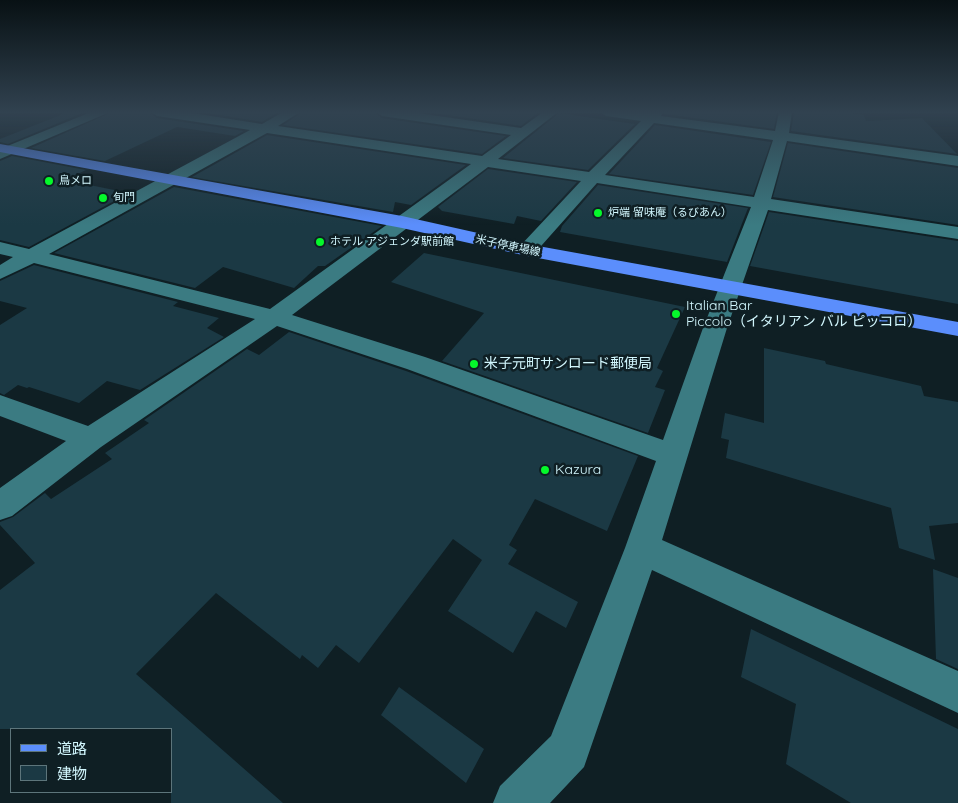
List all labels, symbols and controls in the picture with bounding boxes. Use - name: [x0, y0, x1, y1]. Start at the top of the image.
- place label: 鳥メロ: [59, 174, 92, 188]
- marker: 鳥メロ: [43, 175, 55, 187]
- place label: 旬門: [113, 191, 135, 205]
- marker: 旬門: [97, 192, 109, 204]
- place label: 炉端 留味庵（るびあん）: [608, 206, 732, 220]
- marker: 炉端 留味庵（るびあん）: [592, 207, 604, 219]
- street label: 米子停車場線: [474, 233, 542, 259]
- place label: ホテル アジェンダ駅前館: [330, 235, 454, 249]
- marker: ホテル アジェンダ駅前館: [314, 236, 326, 248]
- place label: Italian Bar Piccolo（イタリアン バル ピッコロ）: [686, 298, 921, 331]
- marker: Italian Bar Piccolo（イタリアン バル ピッコロ）: [670, 308, 682, 320]
- place label: 米子元町サンロード郵便局: [484, 356, 652, 372]
- marker: 米子元町サンロード郵便局: [468, 358, 480, 370]
- place label: Kazura: [555, 462, 601, 478]
- marker: Kazura: [539, 464, 551, 476]
- legend: [10, 728, 172, 793]
- text: 道路: [57, 739, 87, 758]
- text: 建物: [57, 764, 87, 783]

